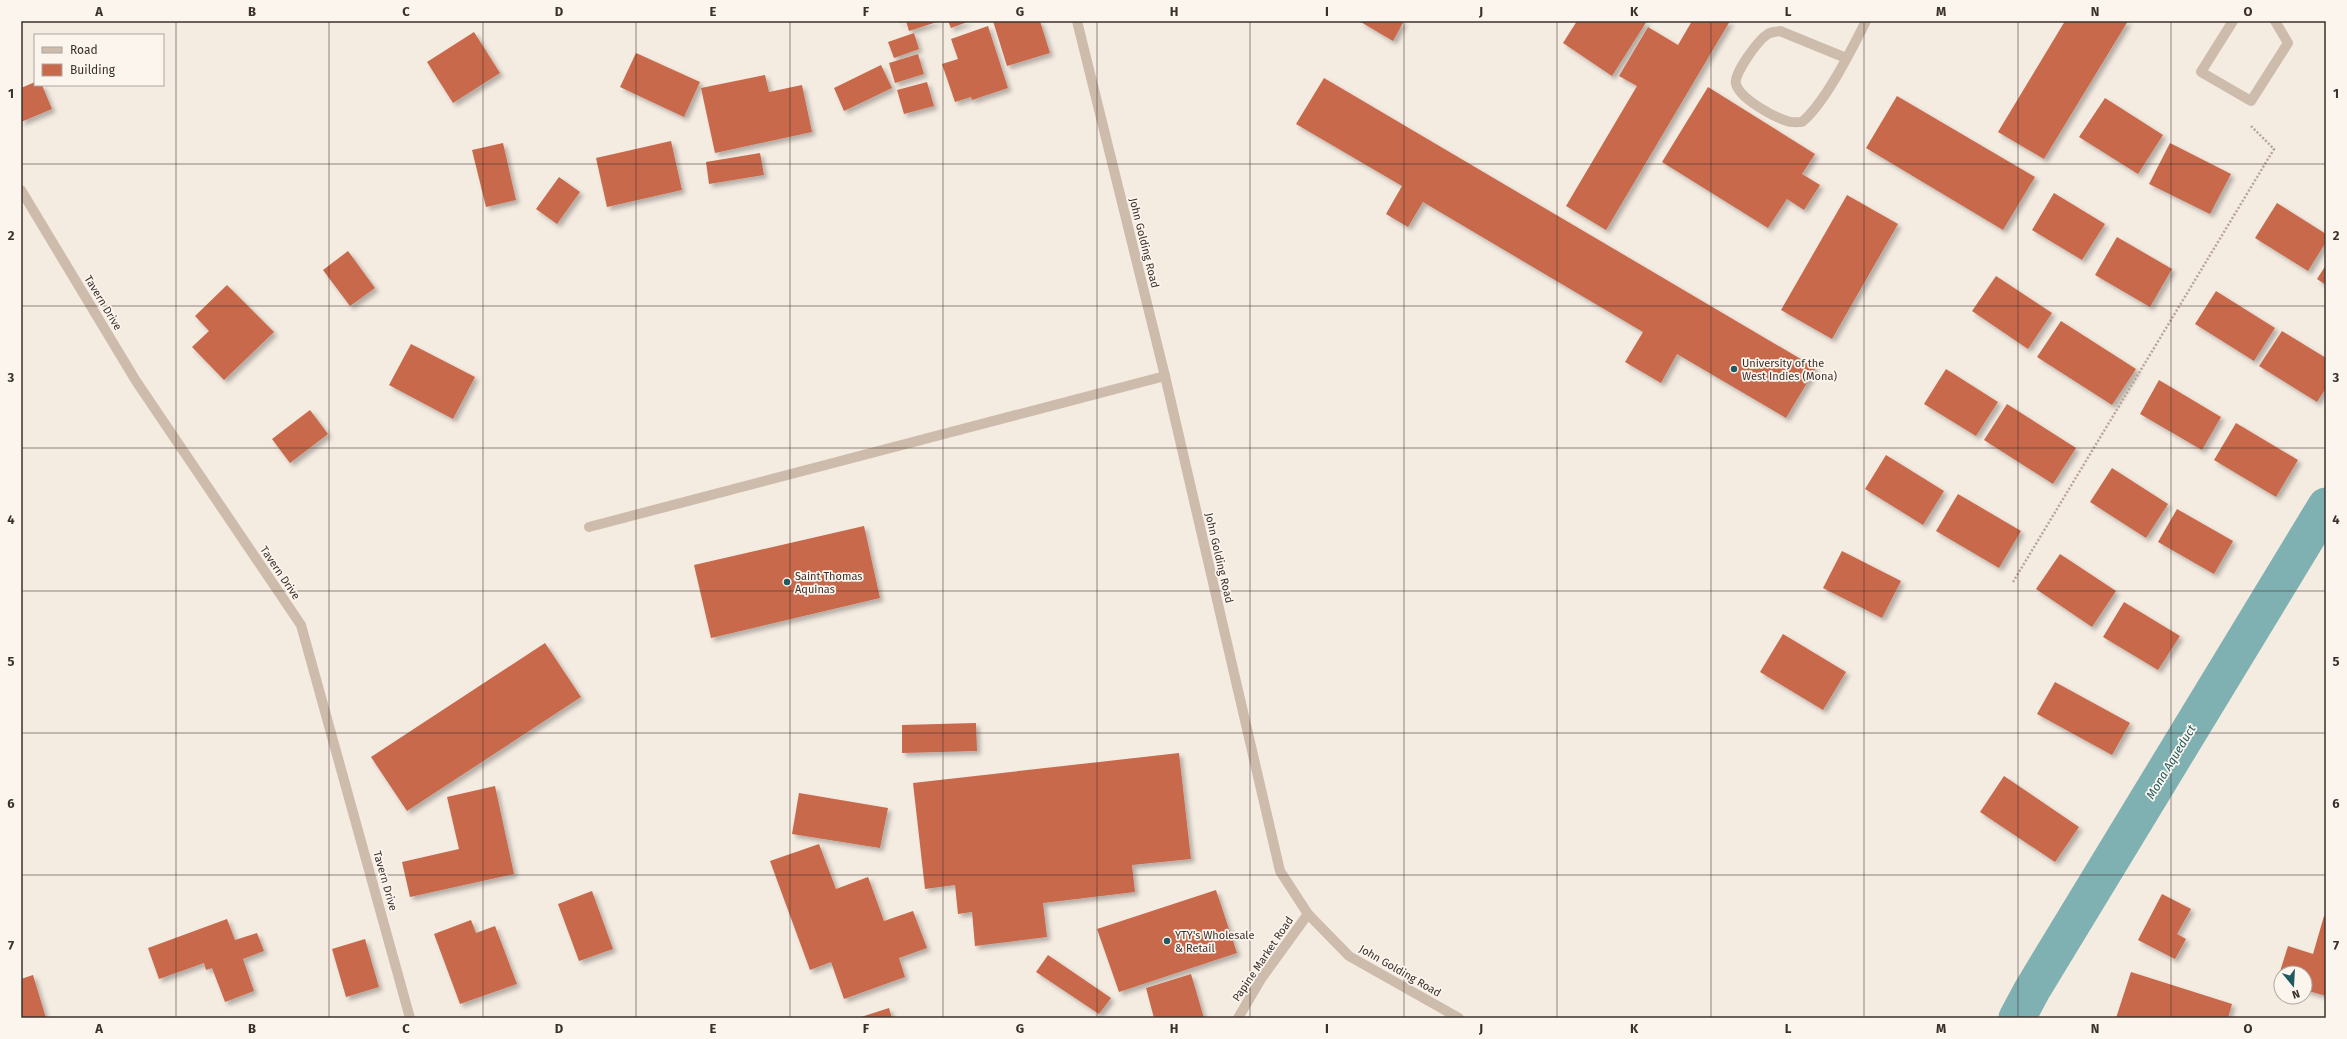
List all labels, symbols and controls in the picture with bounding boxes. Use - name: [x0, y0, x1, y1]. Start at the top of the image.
- text: A: [94, 4, 103, 19]
- text: B: [248, 4, 256, 19]
- text: C: [402, 4, 410, 19]
- text: D: [555, 4, 564, 19]
- text: E: [710, 4, 717, 19]
- text: F: [863, 4, 870, 19]
- text: G: [1016, 4, 1024, 19]
- text: H: [1170, 4, 1178, 19]
- text: I: [1325, 4, 1329, 19]
- text: J: [1478, 4, 1483, 19]
- text: K: [1630, 4, 1639, 19]
- text: L: [1785, 4, 1792, 19]
- text: M: [1936, 4, 1946, 19]
- text: N: [2091, 4, 2099, 19]
- text: O: [2244, 4, 2253, 19]
- legend: [34, 34, 164, 86]
- text: Road: [70, 43, 98, 57]
- text: Building: [70, 63, 116, 77]
- text: 1: [8, 86, 14, 101]
- text: 1: [2333, 86, 2339, 101]
- street label: John Golding Road: [1127, 197, 1161, 289]
- text: 2: [8, 228, 15, 243]
- text: 2: [2333, 228, 2340, 243]
- street label: Tavern Drive: [82, 273, 124, 333]
- place label: University of the West Indies (Mona): [1742, 357, 1837, 383]
- marker: University of the West Indies (Mona): [1729, 364, 1739, 374]
- text: 3: [7, 370, 15, 385]
- text: 3: [2332, 370, 2340, 385]
- text: 4: [7, 512, 15, 527]
- street label: John Golding Road: [1202, 512, 1236, 604]
- text: 4: [2332, 512, 2340, 527]
- street label: Tavern Drive: [257, 544, 303, 602]
- place label: Saint Thomas Aquinas: [795, 570, 862, 596]
- marker: Saint Thomas Aquinas: [782, 577, 792, 587]
- text: 5: [8, 654, 15, 669]
- text: 5: [2333, 654, 2340, 669]
- water label: Mona Aqueduct: [2143, 722, 2199, 801]
- text: 6: [7, 796, 15, 811]
- text: 6: [2332, 796, 2340, 811]
- street label: Tavern Drive: [370, 850, 400, 912]
- street label: Papine Market Road: [1230, 914, 1296, 1004]
- place label: YTY's Wholesale & Retail: [1175, 929, 1254, 955]
- marker: YTY's Wholesale & Retail: [1162, 936, 1172, 946]
- text: 7: [8, 938, 14, 953]
- text: 7: [2333, 938, 2339, 953]
- street label: John Golding Road: [1357, 942, 1443, 1000]
- north arrow: [2273, 965, 2313, 1005]
- text: N: [2290, 987, 2301, 1001]
- text: A: [94, 1021, 103, 1036]
- text: B: [248, 1021, 256, 1036]
- text: C: [402, 1021, 410, 1036]
- text: D: [555, 1021, 564, 1036]
- text: E: [710, 1021, 717, 1036]
- text: F: [863, 1021, 870, 1036]
- text: G: [1016, 1021, 1024, 1036]
- text: H: [1170, 1021, 1178, 1036]
- text: I: [1325, 1021, 1329, 1036]
- text: J: [1478, 1021, 1483, 1036]
- text: K: [1630, 1021, 1639, 1036]
- text: L: [1785, 1021, 1792, 1036]
- text: M: [1936, 1021, 1946, 1036]
- text: N: [2091, 1021, 2099, 1036]
- text: O: [2244, 1021, 2253, 1036]

